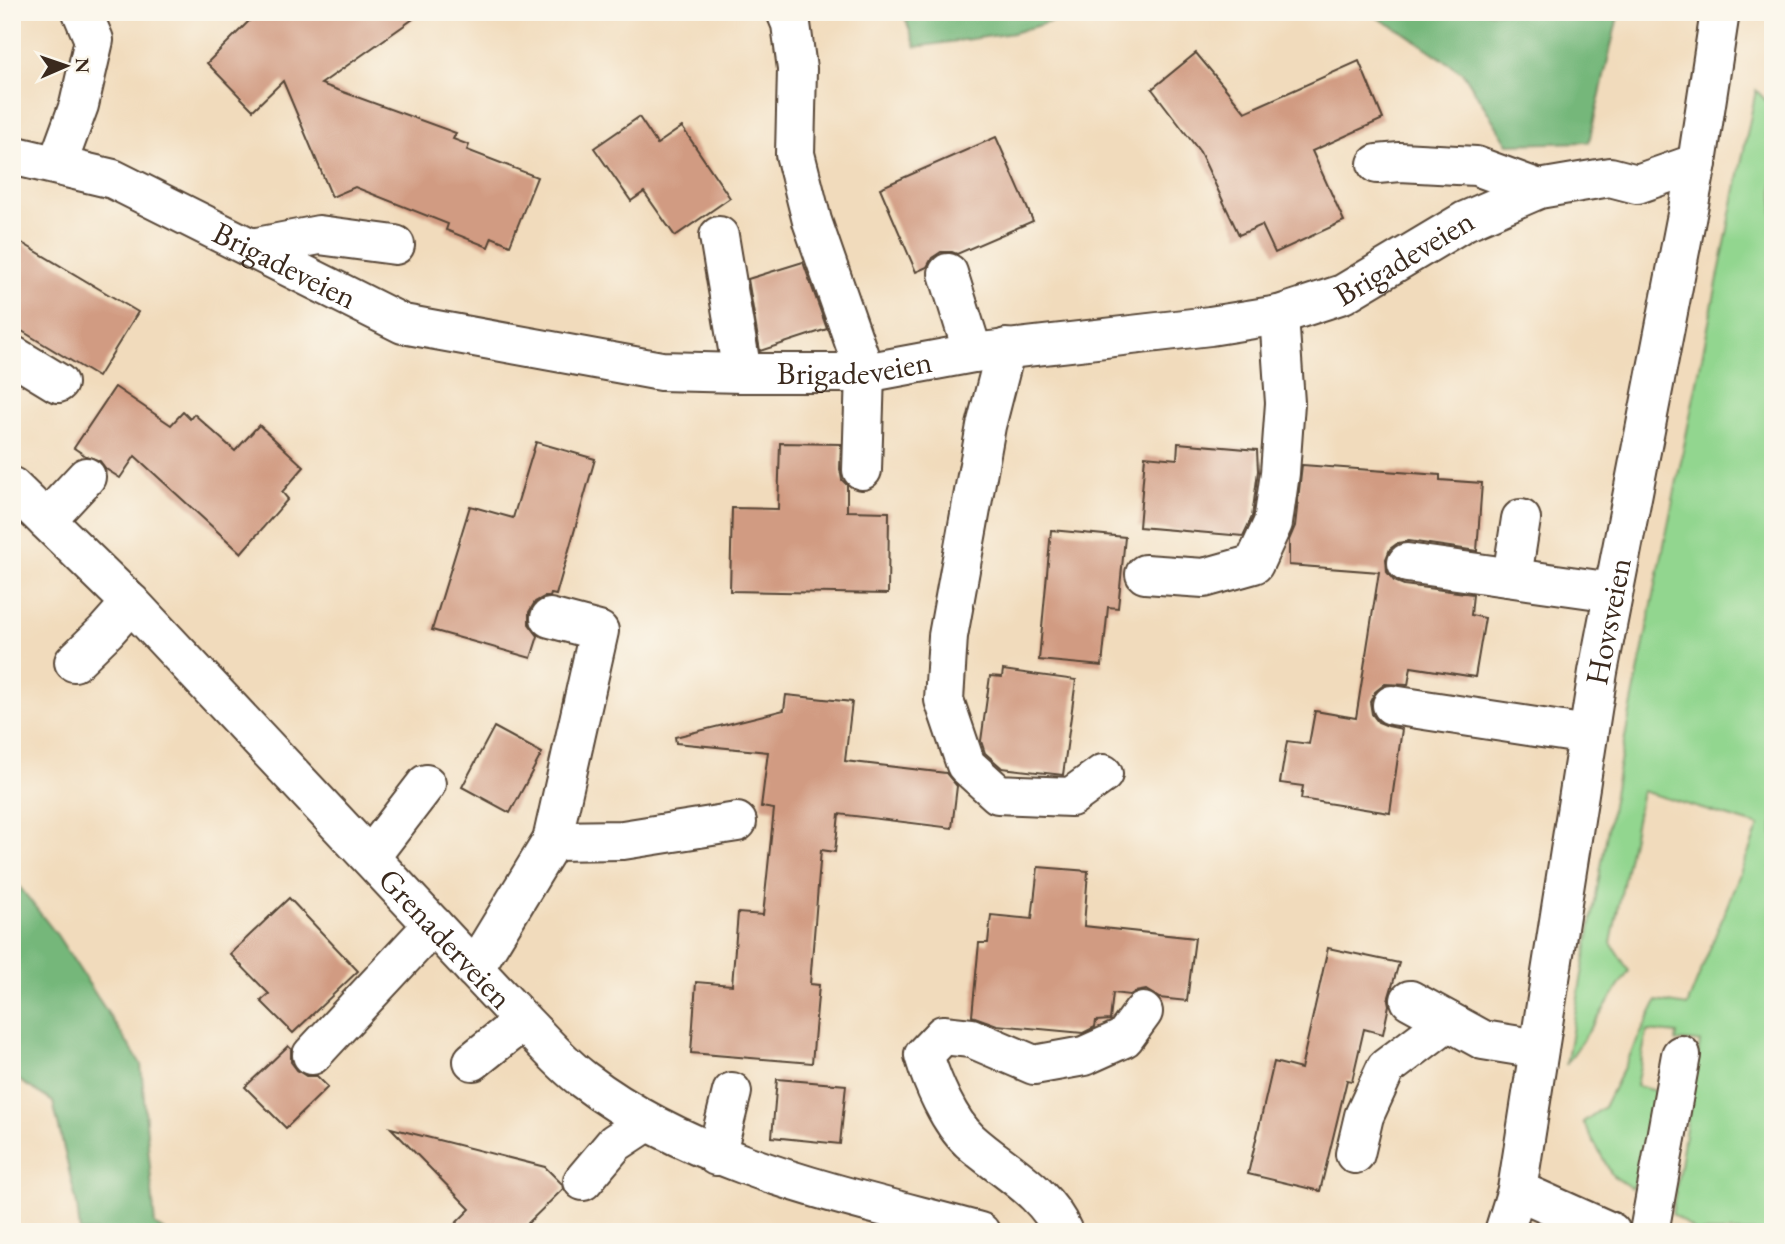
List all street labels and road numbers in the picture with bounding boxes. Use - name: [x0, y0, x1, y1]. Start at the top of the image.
- street label: Brigadeveien: [1326, 199, 1482, 315]
- street label: Brigadeveien: [206, 211, 364, 319]
- street label: Brigadeveien: [777, 340, 935, 394]
- street label: Hovsveien: [1575, 554, 1641, 688]
- street label: Grenaderveien: [369, 859, 522, 1018]

